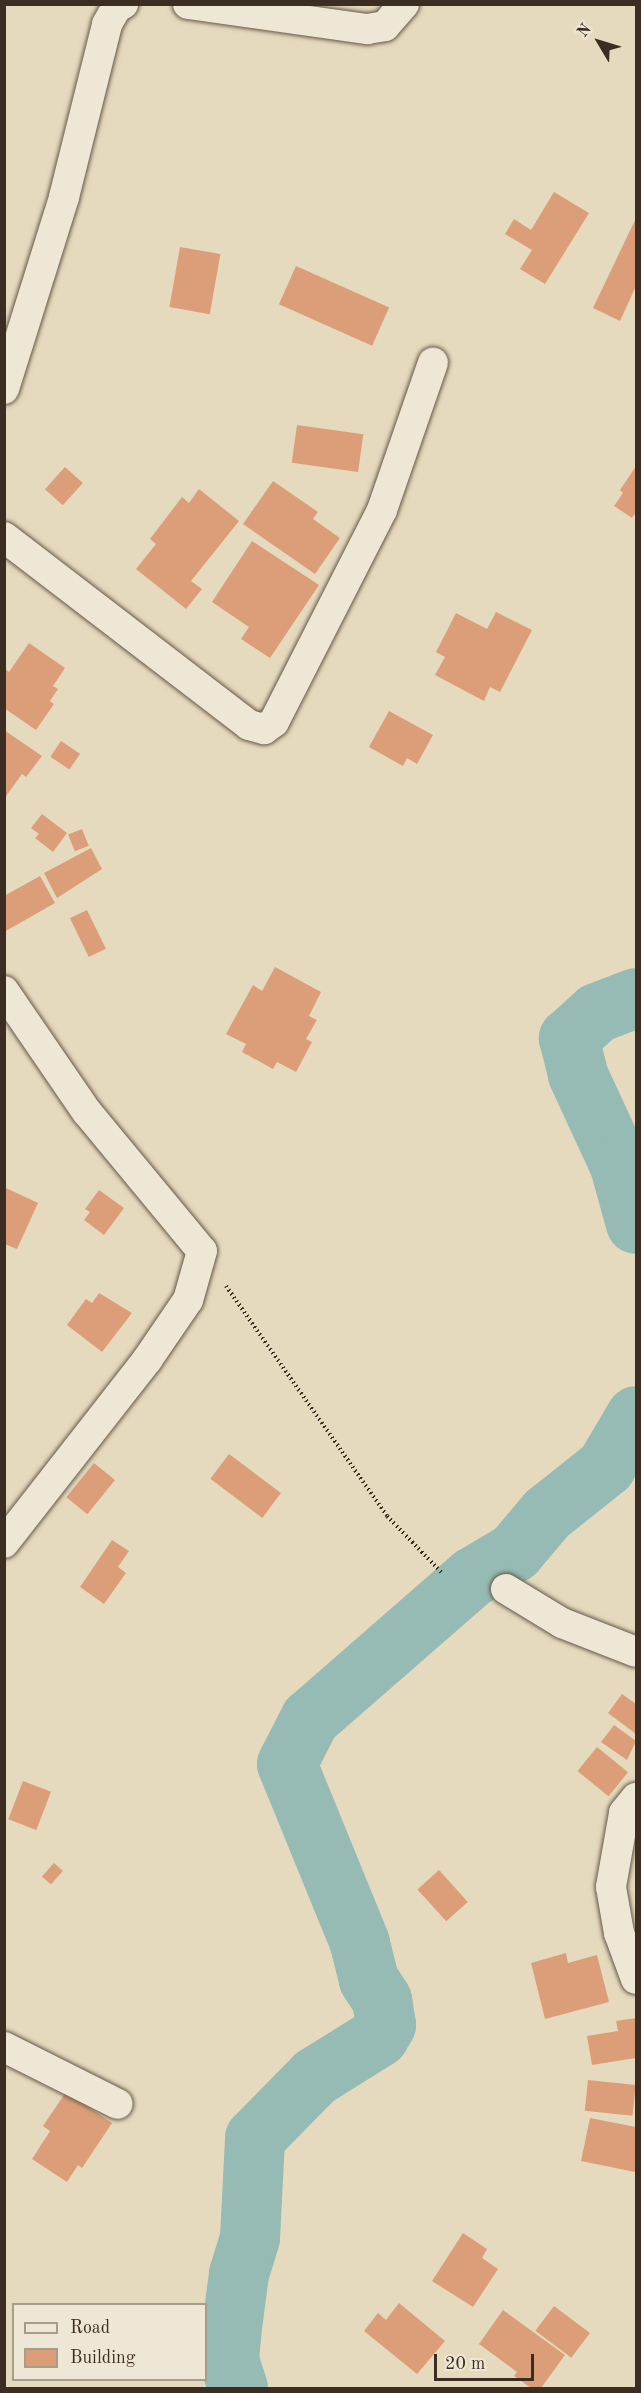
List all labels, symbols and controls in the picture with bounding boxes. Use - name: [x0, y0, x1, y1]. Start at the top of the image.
- north arrow: [569, 12, 629, 72]
- text: N: [575, 21, 595, 41]
- legend: [12, 2303, 207, 2381]
- text: Road: [70, 2319, 110, 2337]
- scale bar: [437, 2342, 538, 2380]
- text: Building: [70, 2349, 135, 2367]
- text: 20 m: [445, 2355, 485, 2373]

